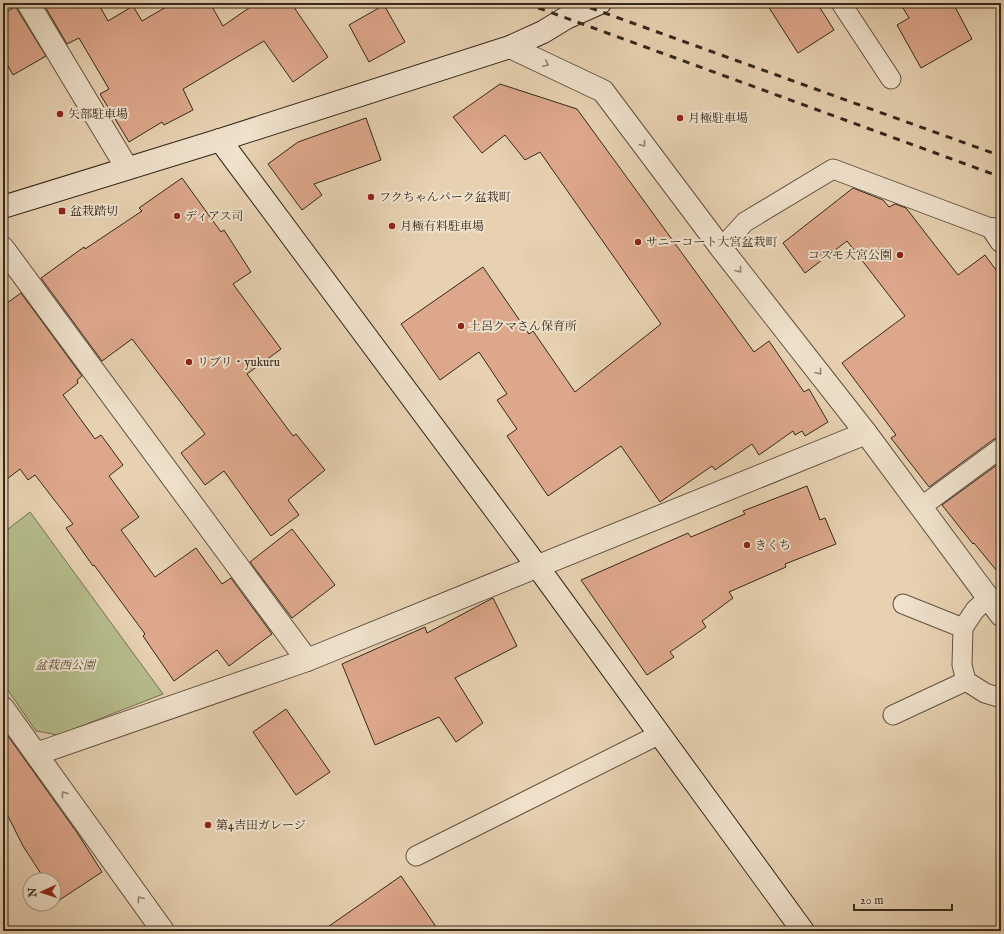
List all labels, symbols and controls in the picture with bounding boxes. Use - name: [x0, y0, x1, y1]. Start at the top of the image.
- one-way arrow: [541, 59, 549, 67]
- place label: 矢部駐車場: [68, 107, 128, 122]
- marker: 矢部駐車場: [55, 109, 65, 119]
- place label: 月極駐車場: [688, 111, 748, 126]
- marker: 月極駐車場: [675, 113, 685, 123]
- one-way arrow: [638, 139, 645, 146]
- place label: フクちゃんパーク盆栽町: [379, 190, 511, 205]
- marker: フクちゃんパーク盆栽町: [366, 192, 376, 202]
- place label: 盆栽踏切: [70, 204, 118, 219]
- marker: 盆栽踏切: [57, 206, 67, 216]
- place label: ディアス司: [185, 209, 244, 224]
- marker: ディアス司: [172, 211, 182, 221]
- place label: 月極有料駐車場: [400, 219, 484, 234]
- marker: 月極有料駐車場: [387, 221, 397, 231]
- place label: サニーコート大宮盆栽町: [646, 235, 778, 250]
- marker: サニーコート大宮盆栽町: [633, 237, 643, 247]
- place label: コスモ大宮公園: [808, 248, 892, 263]
- marker: コスモ大宮公園: [895, 250, 905, 260]
- one-way arrow: [734, 265, 741, 272]
- place label: 土呂クマさん保育所: [469, 319, 577, 334]
- marker: 土呂クマさん保育所: [456, 321, 466, 331]
- place label: リブリ・yukuru: [197, 355, 280, 370]
- marker: リブリ・yukuru: [184, 357, 194, 367]
- one-way arrow: [814, 368, 821, 375]
- place label: きくち: [755, 538, 791, 553]
- marker: きくち: [742, 540, 752, 550]
- park label: 盆栽西公園: [35, 658, 97, 673]
- one-way arrow: [62, 791, 69, 798]
- place label: 第4吉田ガレージ: [216, 818, 306, 833]
- marker: 第4吉田ガレージ: [203, 820, 213, 830]
- north arrow: [22, 872, 62, 912]
- scale bar: [854, 886, 952, 912]
- text: N: [26, 887, 40, 899]
- text: 20 m: [860, 893, 883, 908]
- one-way arrow: [138, 897, 145, 904]

